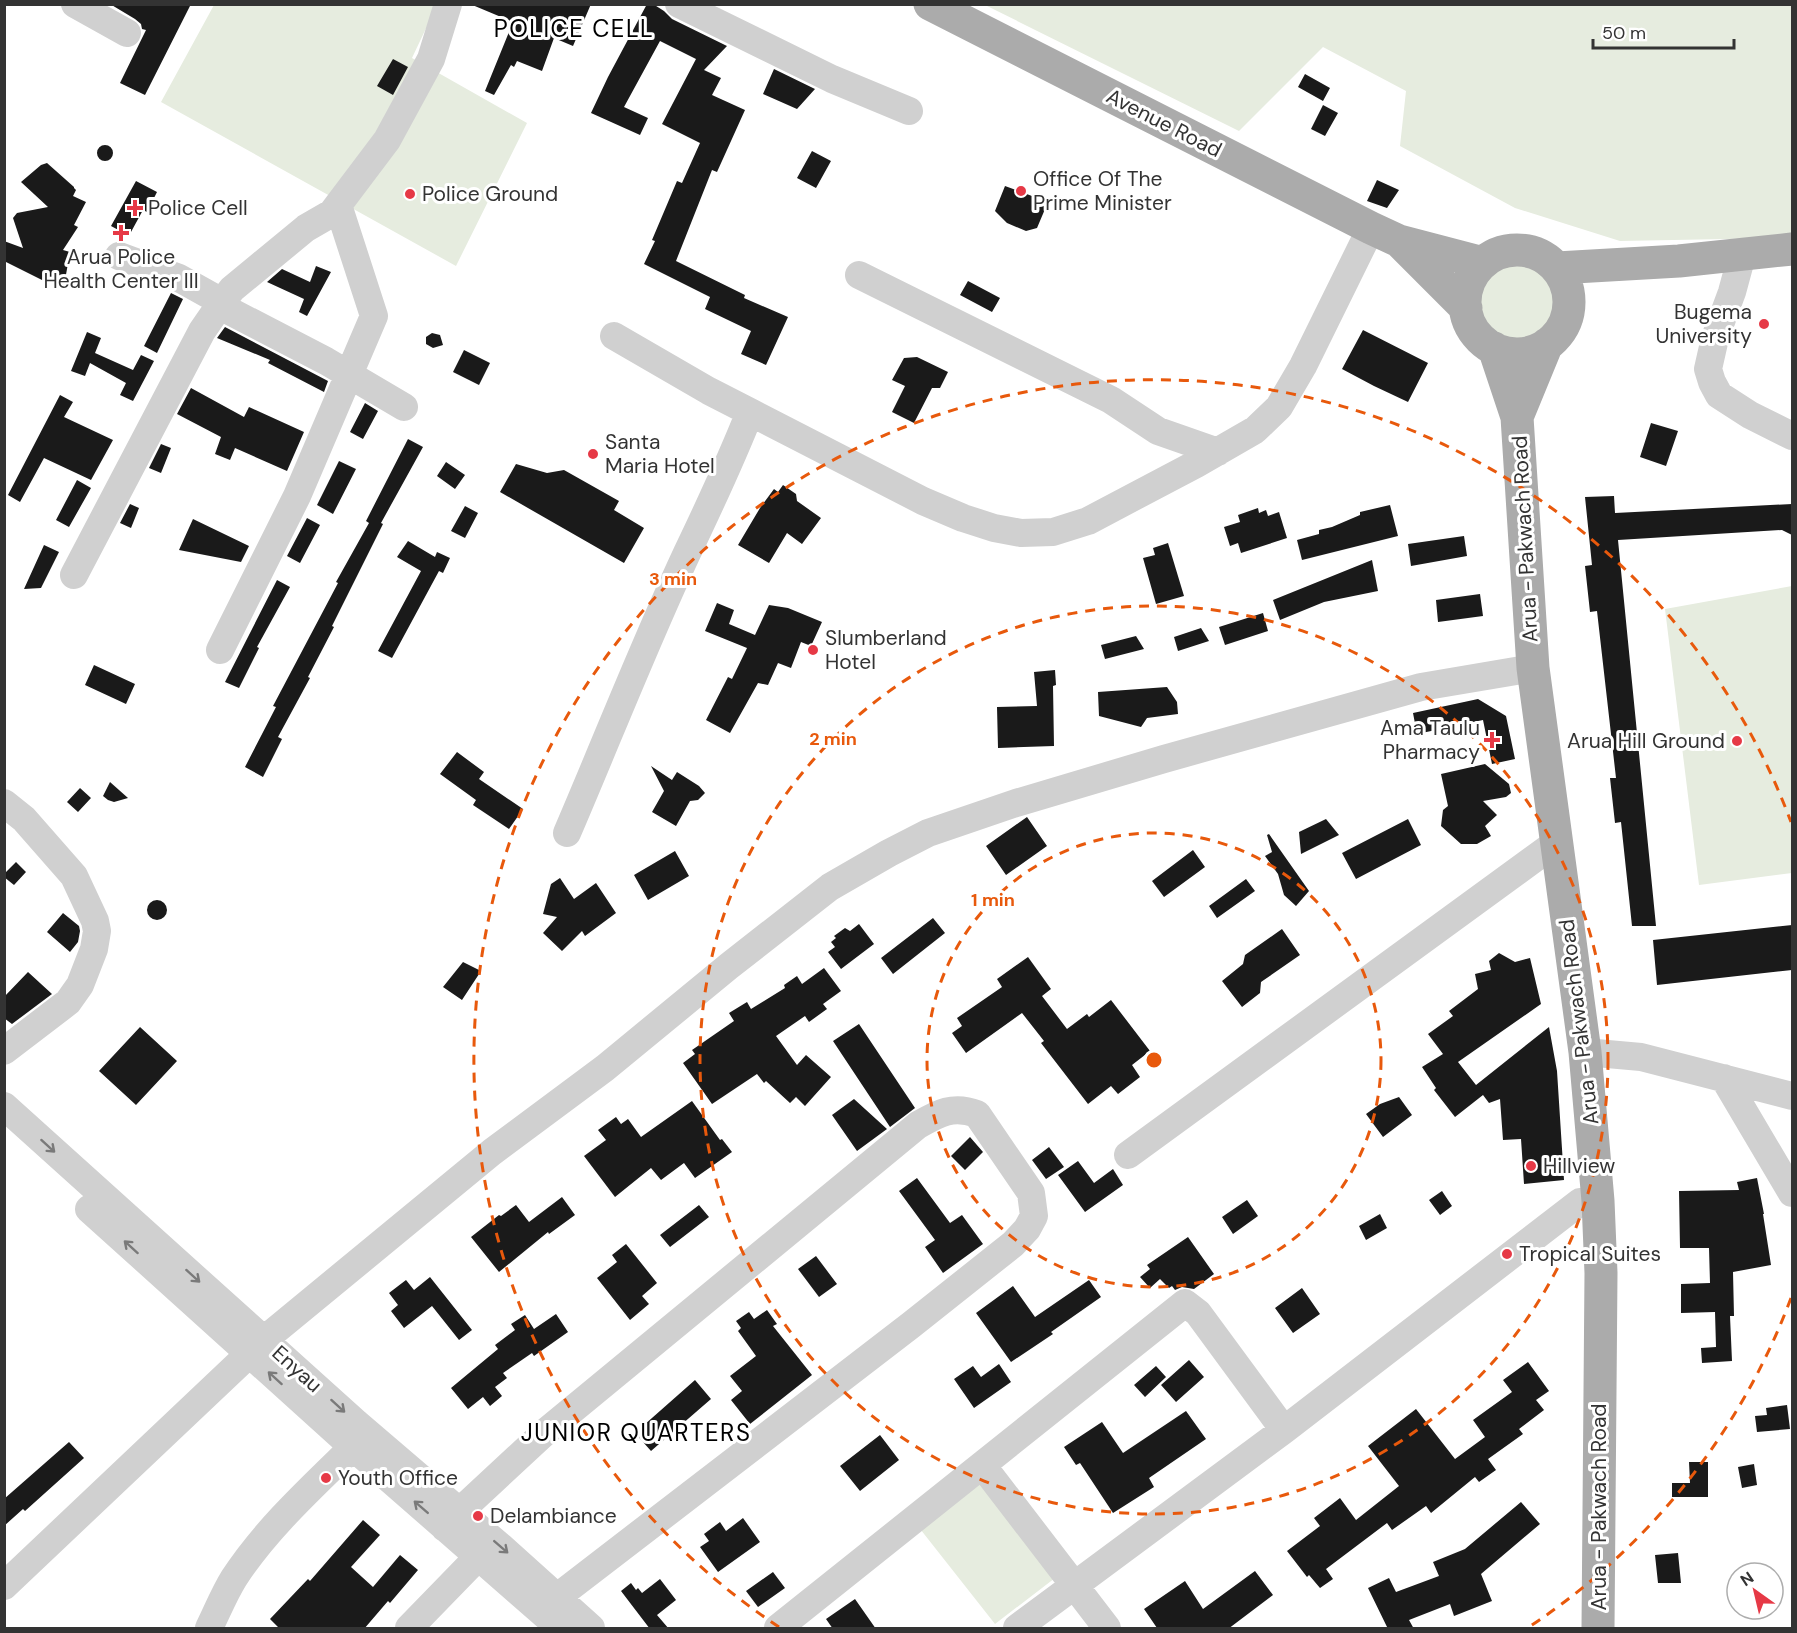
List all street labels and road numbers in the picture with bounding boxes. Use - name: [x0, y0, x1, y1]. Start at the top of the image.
- street label: Avenue Road: [1102, 82, 1226, 164]
- street label: Arua - Pakwach Road: [1506, 435, 1544, 643]
- street label: Arua - Pakwach Road: [1552, 918, 1606, 1126]
- street label: Enyau: [266, 1339, 328, 1399]
- street label: Arua - Pakwach Road: [1585, 1403, 1613, 1611]

